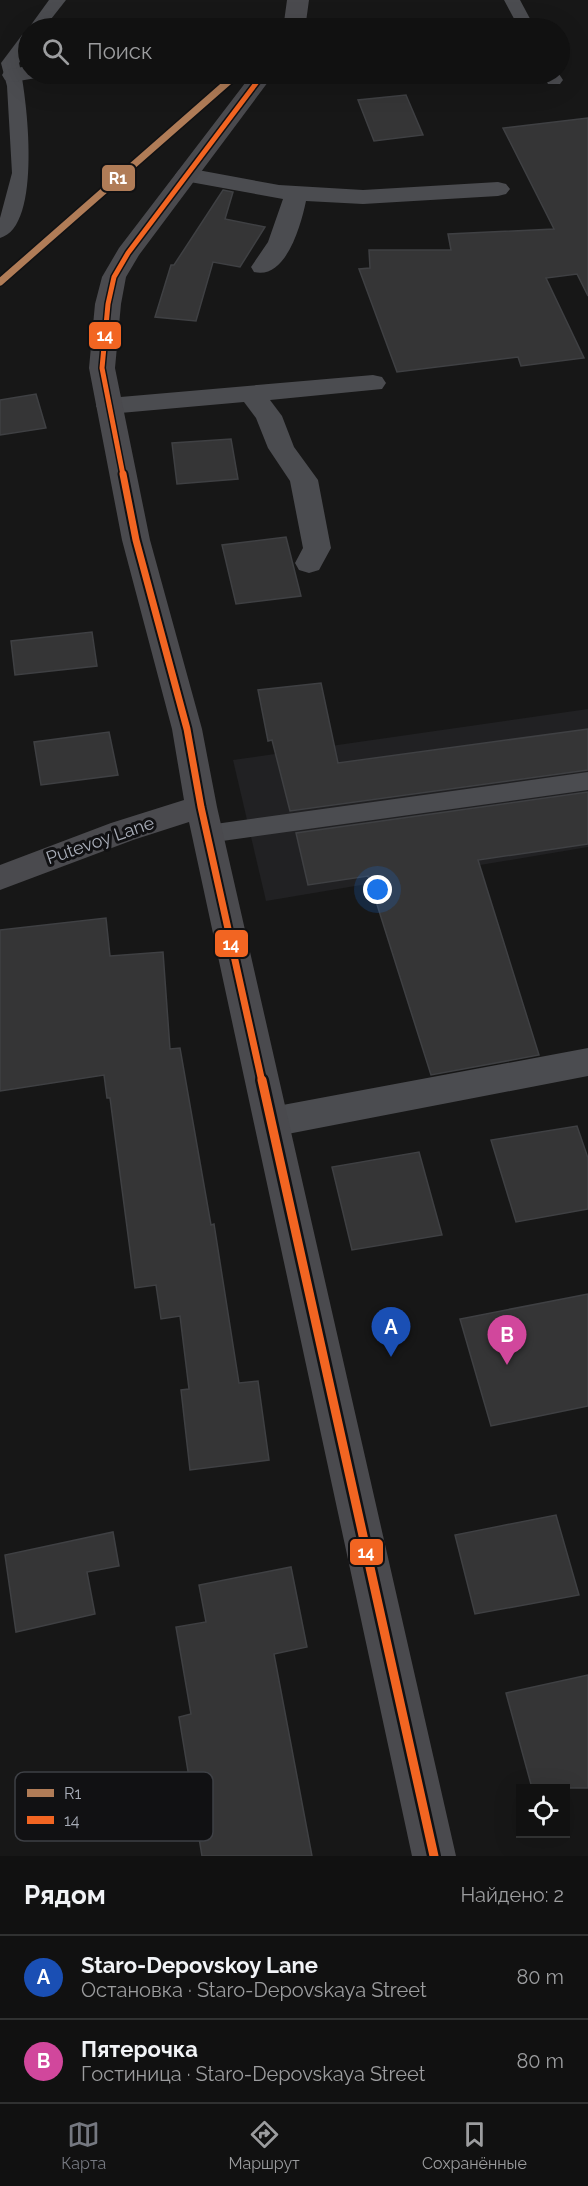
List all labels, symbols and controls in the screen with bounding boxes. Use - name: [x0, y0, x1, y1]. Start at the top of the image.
- search box: [18, 18, 570, 84]
- icon: search: [39, 35, 72, 68]
- text: Поиск: [87, 38, 152, 64]
- line badge: R1: [101, 164, 136, 192]
- text: R1: [109, 169, 127, 188]
- line badge: 14: [88, 321, 122, 350]
- text: 14: [96, 326, 114, 345]
- street label: Putevoy Lane: [43, 812, 157, 868]
- your location: [363, 875, 392, 904]
- line badge: 14: [214, 929, 249, 958]
- text: 14: [222, 935, 240, 954]
- pin: A: [372, 1308, 410, 1357]
- pin: B: [488, 1316, 526, 1365]
- line badge: 14: [349, 1538, 384, 1566]
- text: 14: [357, 1543, 375, 1562]
- legend: [15, 1772, 213, 1841]
- text: R1: [64, 1784, 81, 1803]
- map controls: [516, 1784, 570, 1838]
- button: locate: [516, 1784, 570, 1838]
- text: 14: [64, 1811, 80, 1830]
- text: Рядом: [24, 1880, 106, 1910]
- text: Найдено: 2: [460, 1883, 564, 1907]
- text: Staro-Depovskoy Lane: [81, 1952, 318, 1978]
- text: A: [37, 1965, 50, 1989]
- text: 80 m: [516, 1965, 564, 1989]
- text: Остановка · Staro-Depovskaya Street: [81, 1978, 427, 2002]
- text: Пятерочка: [81, 2036, 198, 2062]
- text: B: [37, 2049, 50, 2073]
- text: 80 m: [516, 2049, 564, 2073]
- text: Гостиница · Staro-Depovskaya Street: [81, 2062, 425, 2086]
- tab: Карта: [61, 2118, 106, 2173]
- tab: Маршрут: [229, 2118, 300, 2173]
- tab: Сохранённые: [422, 2118, 527, 2173]

